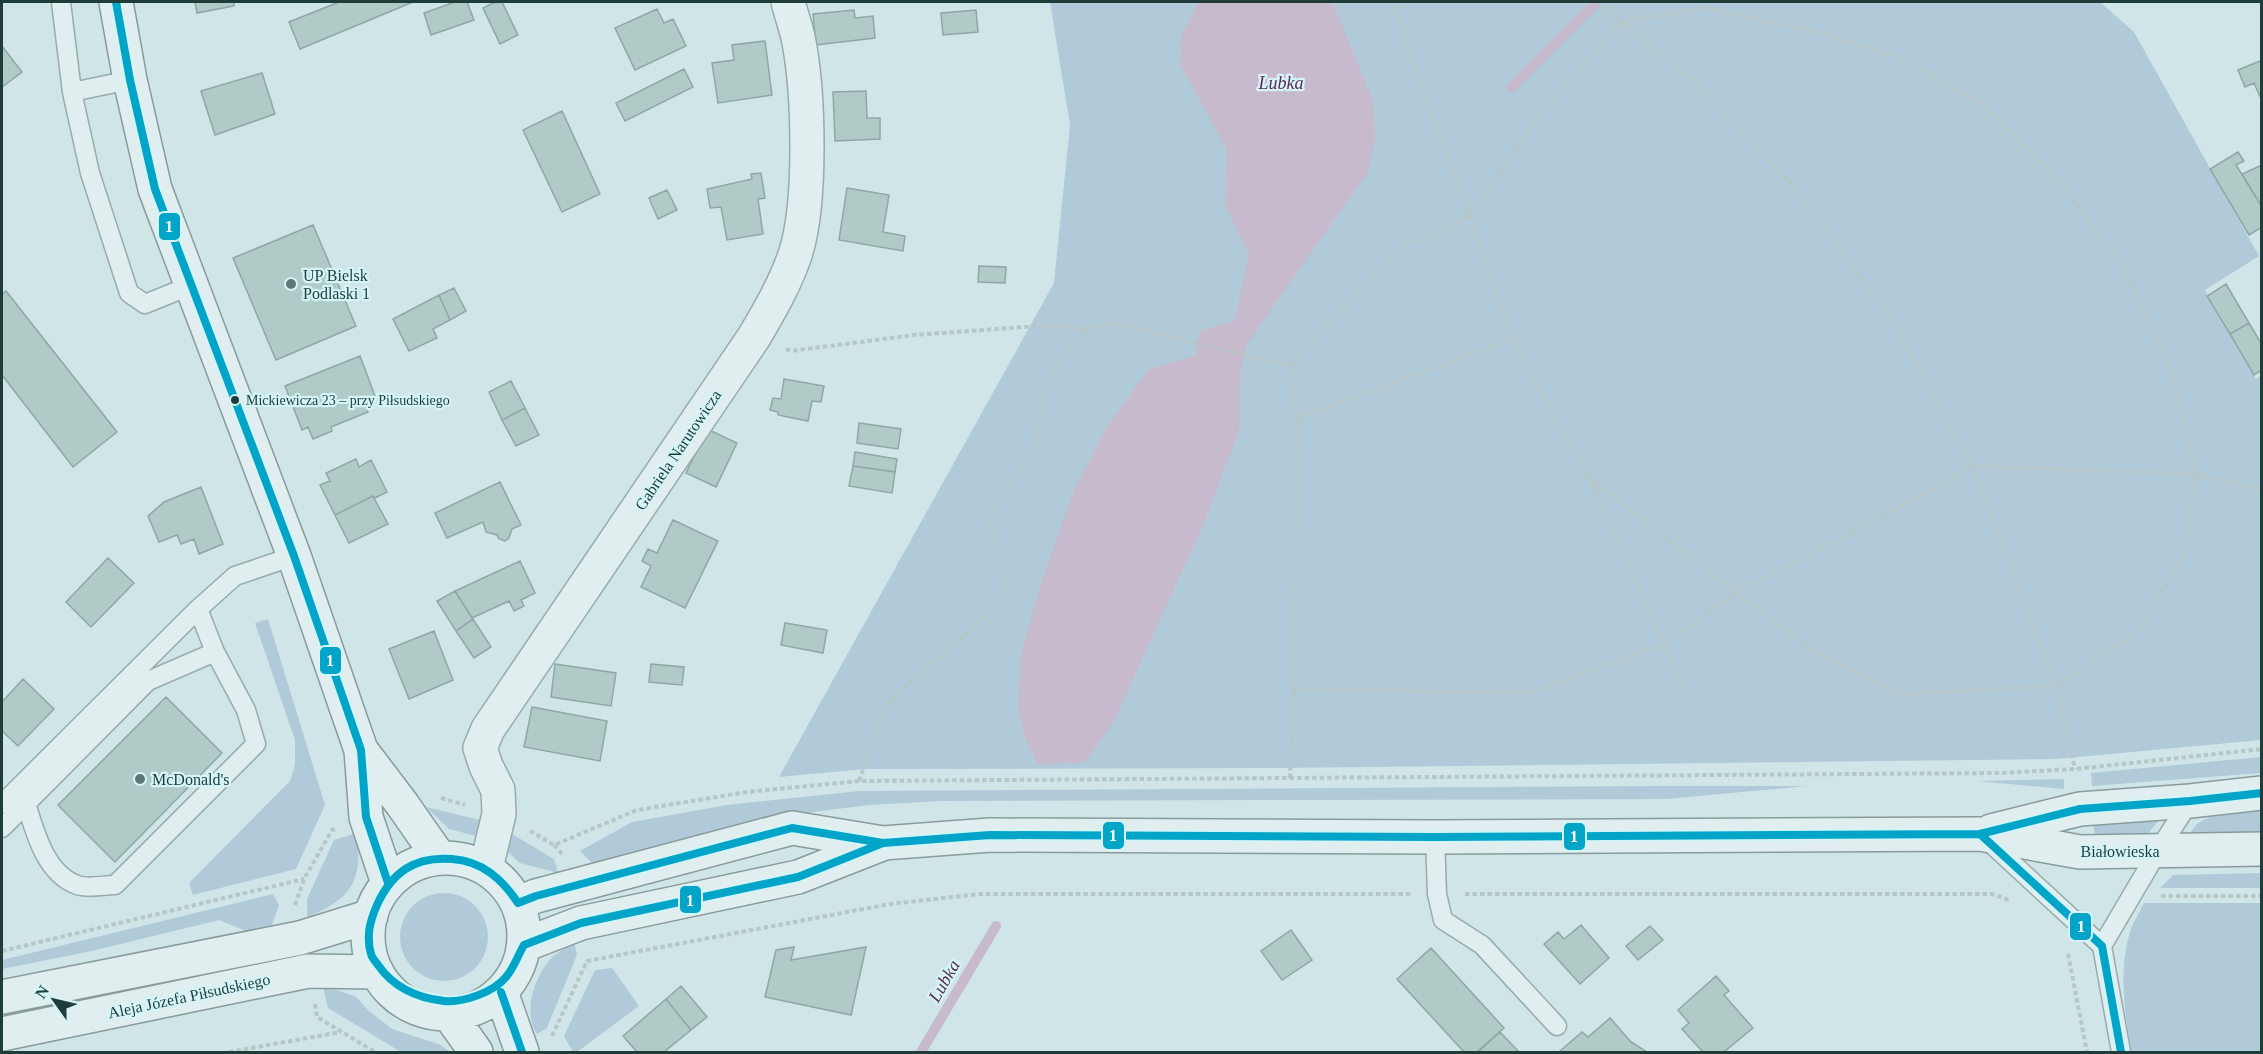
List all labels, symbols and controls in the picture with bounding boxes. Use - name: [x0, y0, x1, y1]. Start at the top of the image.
- water label: Lubka: [1258, 73, 1304, 93]
- line badge: 1: [158, 212, 181, 241]
- text: 1: [165, 218, 173, 235]
- place label: UP Bielsk Podlaski 1: [303, 267, 370, 302]
- marker: UP Bielsk Podlaski 1: [284, 277, 298, 291]
- street label: Gabriela Narutowicza: [632, 387, 724, 513]
- place label: Mickiewicza 23 – przy Piłsudskiego: [246, 393, 450, 408]
- marker: Mickiewicza 23 – przy Piłsudskiego: [229, 394, 241, 406]
- line badge: 1: [319, 646, 342, 675]
- text: 1: [326, 652, 334, 669]
- place label: McDonald's: [152, 771, 230, 788]
- marker: McDonald's: [133, 772, 147, 786]
- line badge: 1: [1102, 821, 1125, 850]
- line badge: 1: [1563, 822, 1586, 851]
- text: 1: [1109, 827, 1117, 844]
- text: 1: [1570, 828, 1578, 845]
- street label: Białowieska: [2080, 843, 2160, 860]
- line badge: 1: [679, 885, 702, 914]
- text: 1: [686, 892, 694, 909]
- line badge: 1: [2069, 912, 2092, 941]
- text: 1: [2077, 918, 2085, 935]
- water label: Lubka: [924, 957, 964, 1006]
- north arrow: [24, 970, 84, 1030]
- street label: Aleja Józefa Piłsudskiego: [106, 971, 272, 1022]
- text: N: [32, 982, 53, 1001]

